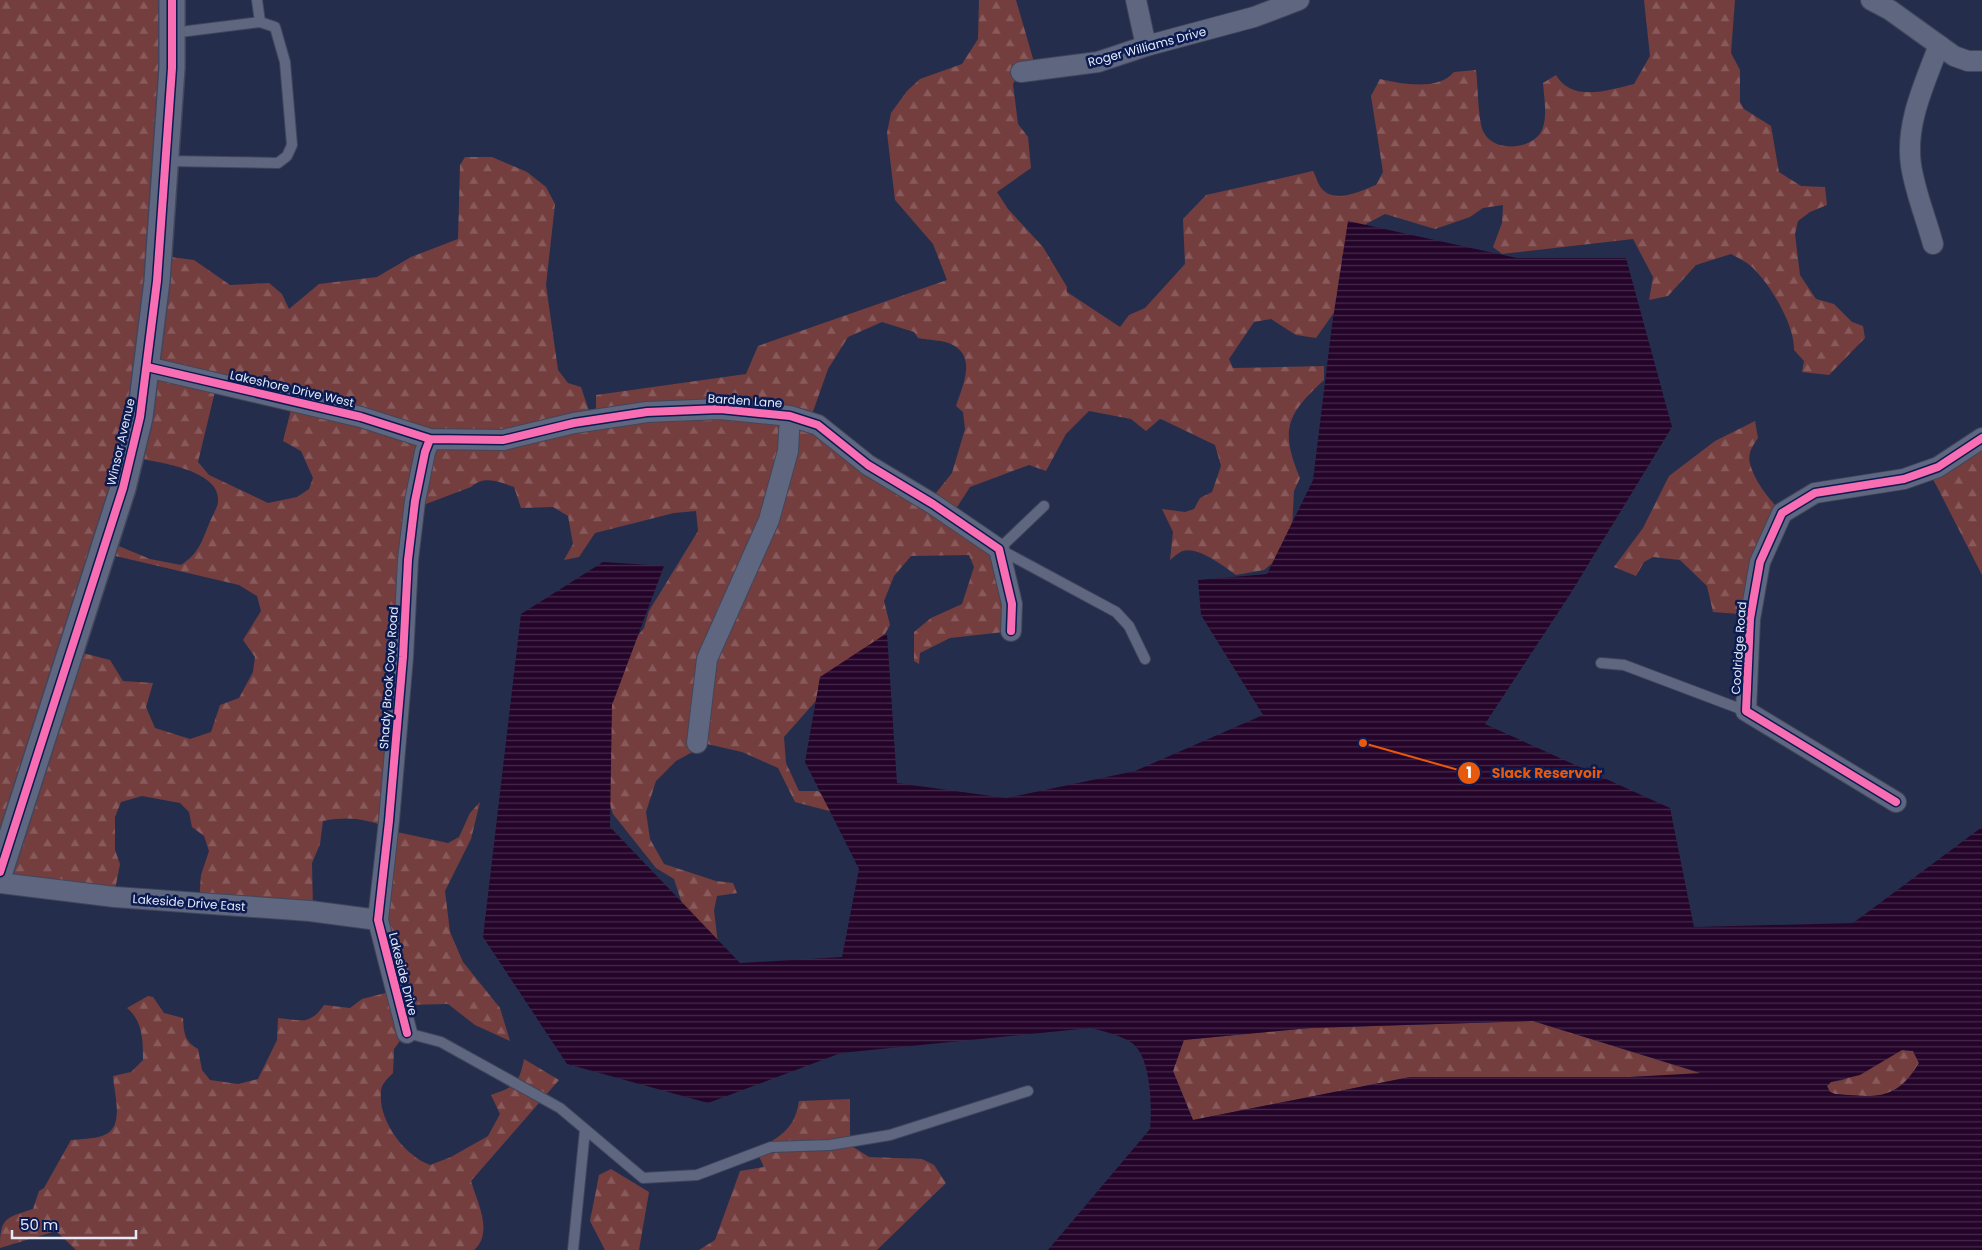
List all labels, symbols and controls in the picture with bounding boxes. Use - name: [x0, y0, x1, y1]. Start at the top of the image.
- street label: Roger Williams Drive: [1086, 23, 1208, 70]
- street label: Lakeshore Drive West: [228, 366, 356, 411]
- street label: Barden Lane: [707, 389, 783, 412]
- street label: Winsor Avenue: [102, 397, 139, 487]
- street label: Coolridge Road: [1727, 601, 1750, 695]
- street label: Shady Brook Cove Road: [375, 606, 402, 750]
- callout: Slack Reservoir: [1457, 758, 1612, 787]
- text: 1: [1466, 762, 1472, 783]
- text: Slack Reservoir: [1492, 763, 1602, 783]
- street label: Lakeside Drive East: [132, 890, 246, 915]
- street label: Lakeside Drive: [385, 931, 422, 1017]
- scale bar: [12, 1208, 136, 1240]
- text: 50 m: [20, 1214, 58, 1235]

